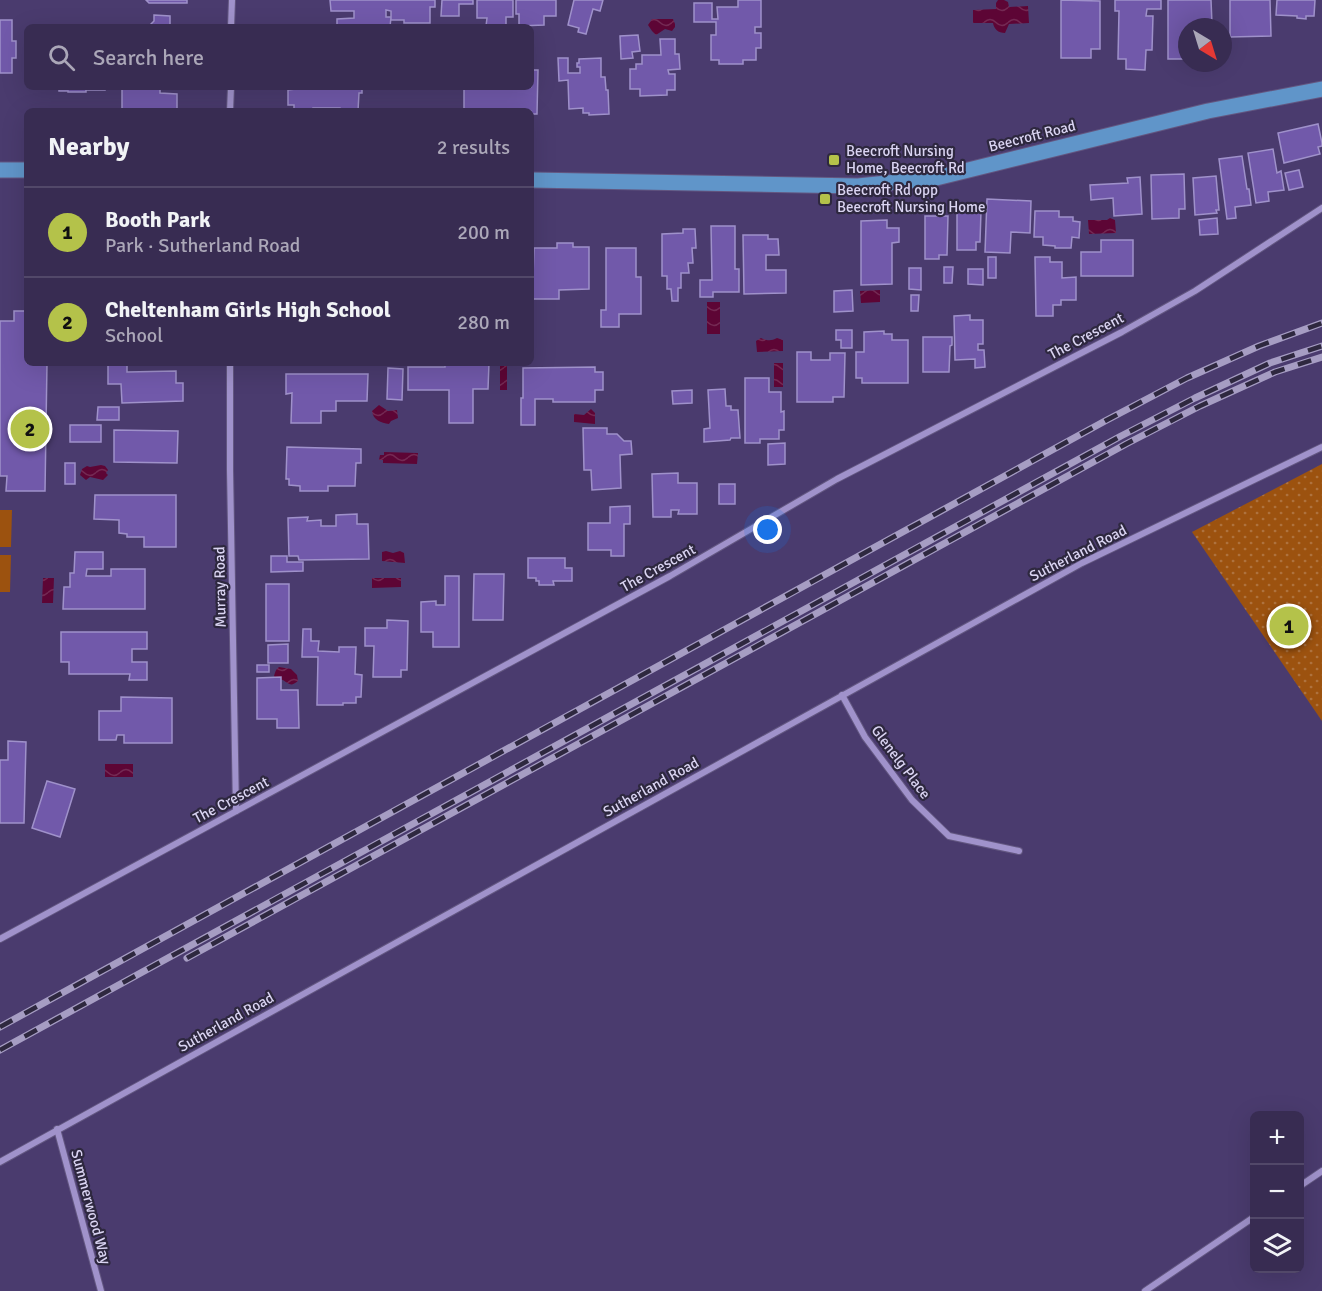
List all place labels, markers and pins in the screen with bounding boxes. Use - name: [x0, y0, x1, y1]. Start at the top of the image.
- place label: Beecroft Nursing Home, Beecroft Rd: [846, 142, 965, 177]
- marker: Beecroft Nursing Home, Beecroft Rd: [827, 153, 841, 167]
- place label: Beecroft Rd opp Beecroft Nursing Home: [837, 181, 986, 216]
- marker: Beecroft Rd opp Beecroft Nursing Home: [818, 192, 832, 206]
- pin: 2: [10, 406, 50, 452]
- pin: 1: [1270, 604, 1308, 648]

